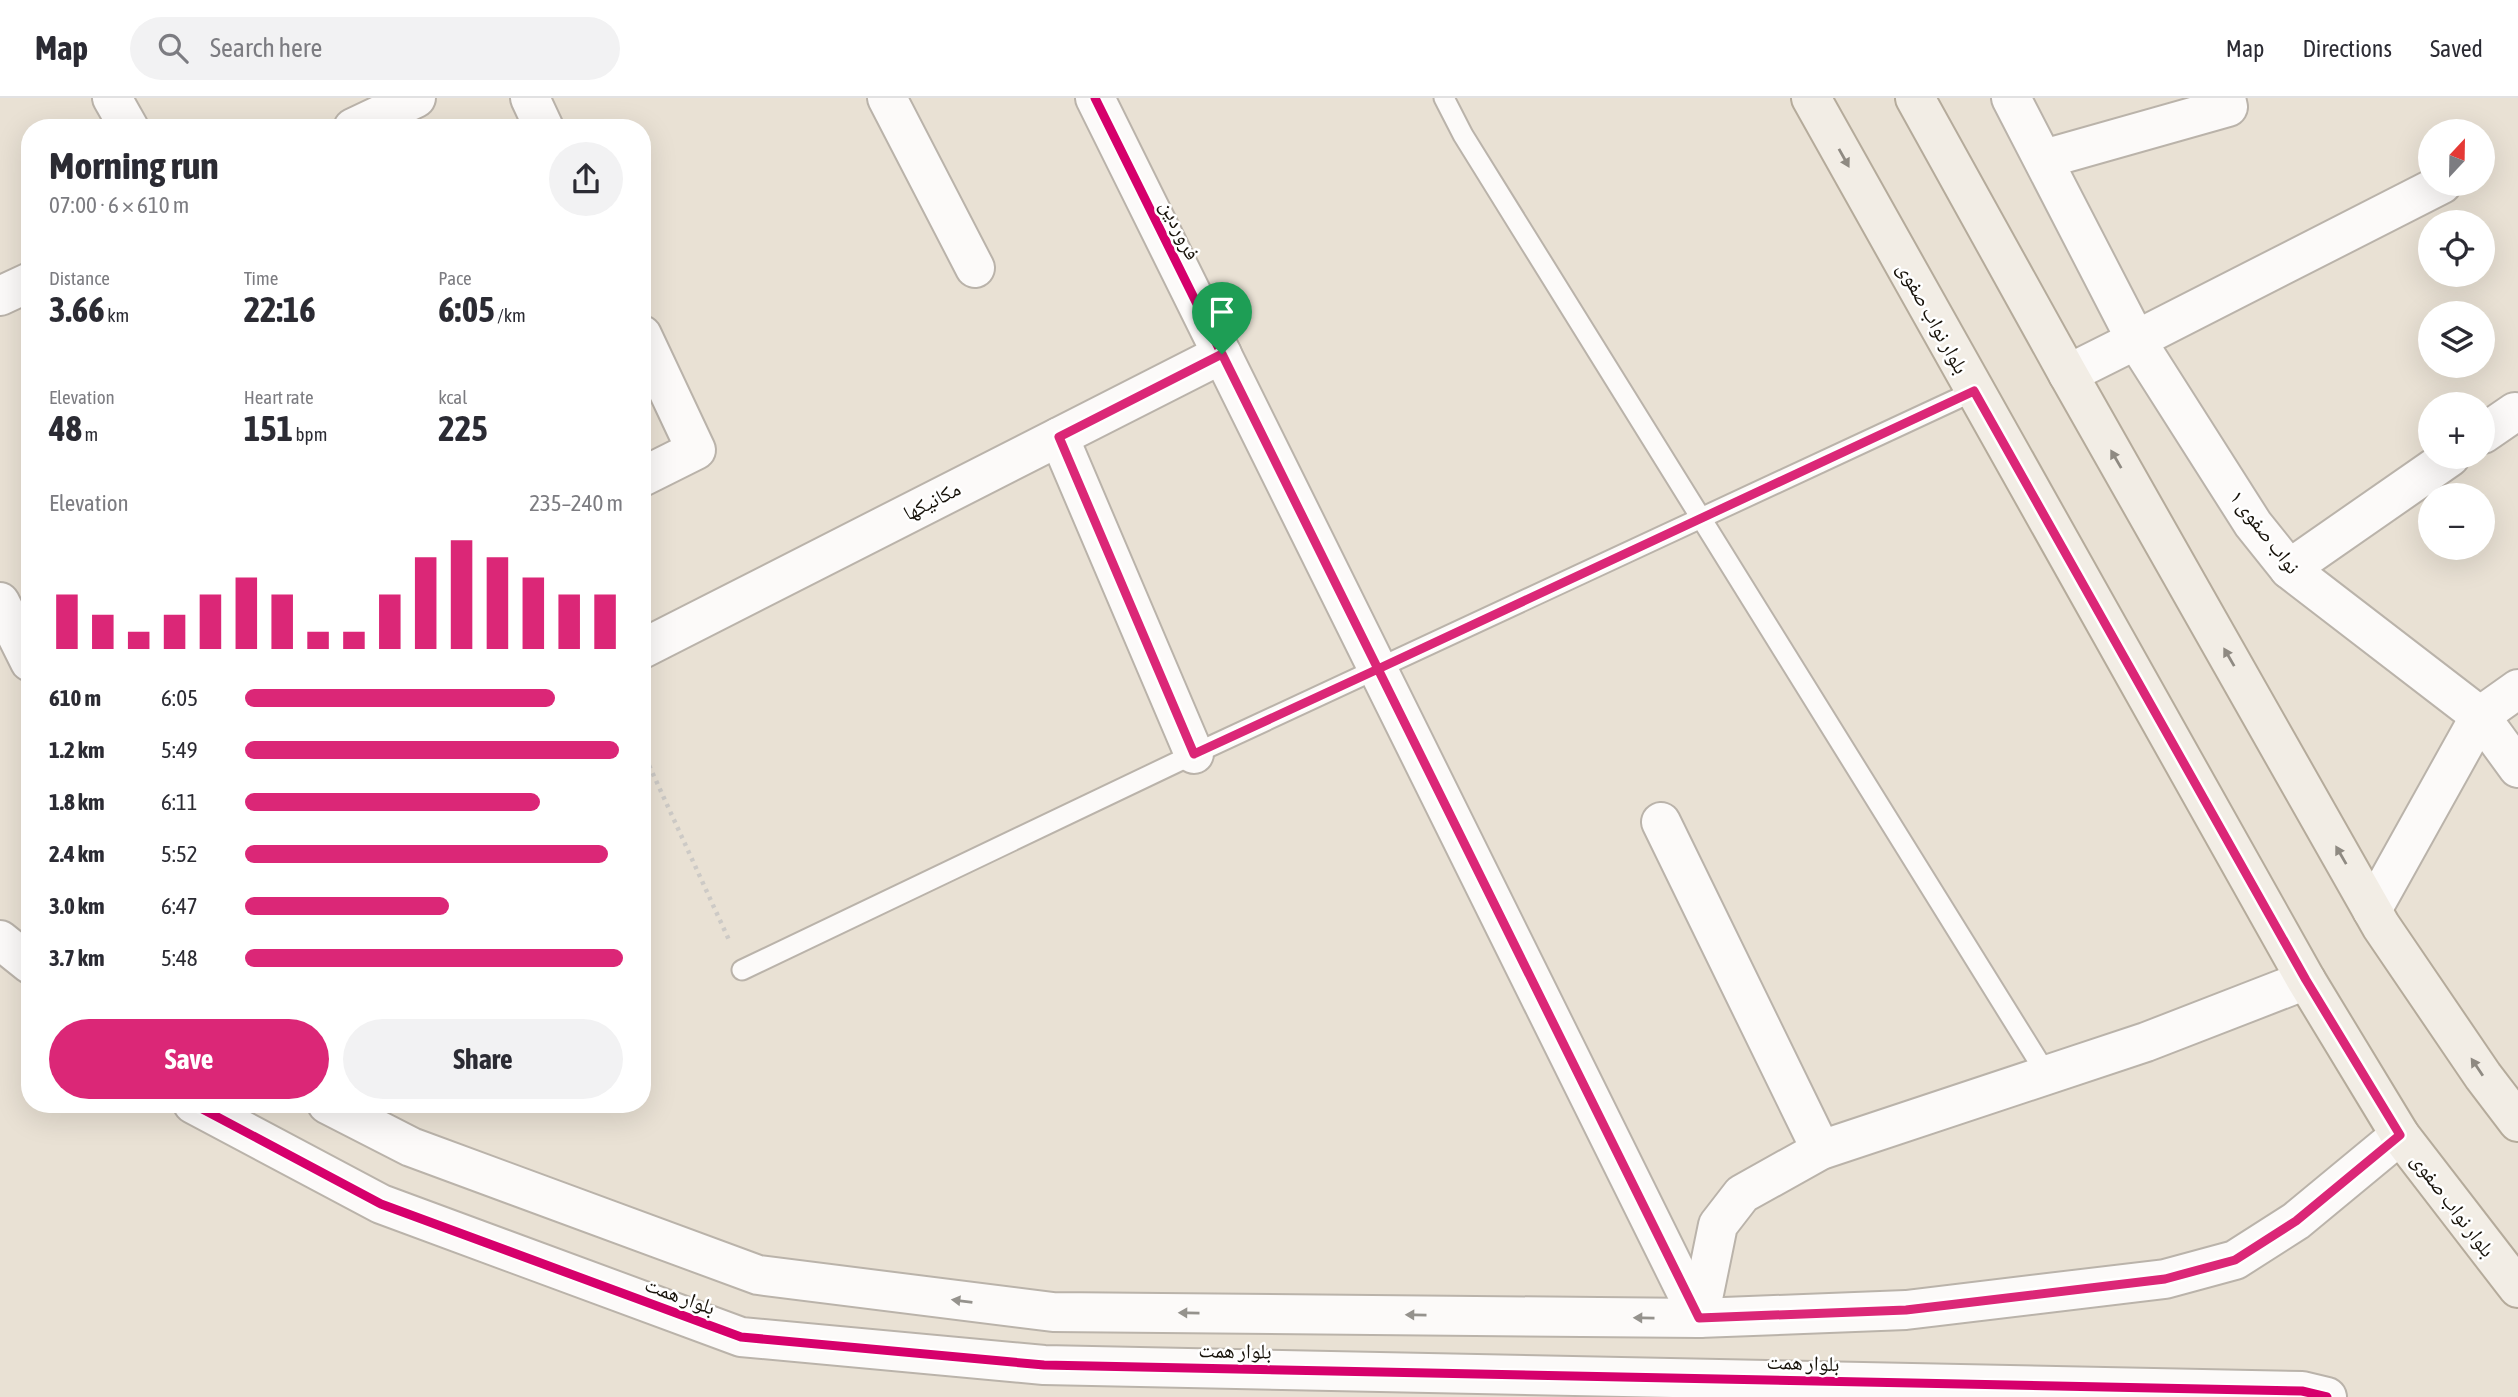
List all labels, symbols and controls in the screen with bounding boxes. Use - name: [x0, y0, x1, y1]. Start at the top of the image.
- search box: [130, 17, 620, 80]
- text: Map: [35, 29, 88, 67]
- icon: search: [154, 29, 192, 67]
- text: Search here: [210, 33, 322, 63]
- text: Map: [2226, 35, 2264, 62]
- text: Directions: [2302, 35, 2392, 62]
- text: Saved: [2430, 35, 2483, 62]
- north arrow: [2418, 119, 2496, 196]
- map controls: [2418, 119, 2495, 560]
- button: share: [549, 142, 623, 216]
- text: Morning run: [49, 144, 219, 187]
- one-way arrow: [1838, 148, 1850, 167]
- text: 07:00 · 6 × 610 m: [49, 192, 189, 218]
- street label: فروردین: [1154, 196, 1206, 264]
- button: locate: [2418, 210, 2495, 287]
- street label: بلوار نواب صفوی: [1892, 258, 1974, 378]
- text: Distance: [49, 267, 110, 289]
- text: Time: [244, 267, 278, 289]
- text: Pace: [438, 267, 472, 289]
- pin: [1192, 282, 1252, 354]
- text: 3.66: [49, 289, 105, 329]
- text: 22:16: [244, 289, 316, 329]
- text: 6:05: [438, 289, 495, 329]
- icon: arrive: [1203, 293, 1241, 331]
- button: layers: [2418, 301, 2495, 378]
- text: km: [105, 304, 129, 326]
- text: /km: [495, 304, 526, 326]
- text: Elevation: [49, 386, 115, 408]
- text: Heart rate: [244, 386, 314, 408]
- text: kcal: [438, 386, 467, 408]
- button: +: [2418, 392, 2495, 469]
- text: 48: [49, 408, 82, 448]
- text: 151: [244, 408, 293, 448]
- text: 225: [438, 408, 488, 448]
- text: m: [82, 423, 98, 445]
- text: bpm: [293, 423, 327, 445]
- one-way arrow: [2110, 450, 2122, 469]
- street label: مکانیکها: [899, 476, 965, 525]
- button: −: [2418, 483, 2495, 560]
- street label: نواب صفوی ۱: [2225, 485, 2306, 579]
- text: Elevation: [49, 490, 129, 516]
- text: 235–240 m: [529, 490, 623, 516]
- one-way arrow: [2223, 648, 2235, 667]
- text: 610 m: [49, 685, 101, 711]
- text: 6:05: [161, 685, 198, 711]
- text: 1.2 km: [49, 737, 105, 763]
- text: 5:49: [161, 737, 198, 763]
- text: 1.8 km: [49, 789, 105, 815]
- text: 6:11: [161, 789, 198, 815]
- text: 2.4 km: [49, 841, 105, 867]
- text: 5:52: [161, 841, 198, 867]
- one-way arrow: [2335, 845, 2347, 865]
- text: 3.0 km: [49, 893, 105, 919]
- text: 6:47: [161, 893, 198, 919]
- text: 3.7 km: [49, 945, 105, 971]
- text: 5:48: [161, 945, 198, 971]
- button: Save: [49, 1019, 329, 1099]
- button: Share: [343, 1019, 623, 1099]
- one-way arrow: [2470, 1058, 2484, 1076]
- street label: بلوار نواب صفوی: [2406, 1148, 2501, 1262]
- street label: بلوار همت: [642, 1271, 719, 1319]
- one-way arrow: [951, 1295, 973, 1306]
- one-way arrow: [1178, 1307, 1200, 1319]
- one-way arrow: [1405, 1310, 1427, 1321]
- one-way arrow: [1633, 1312, 1655, 1324]
- street label: بلوار همت: [1198, 1337, 1272, 1363]
- street label: بلوار همت: [1766, 1349, 1840, 1376]

